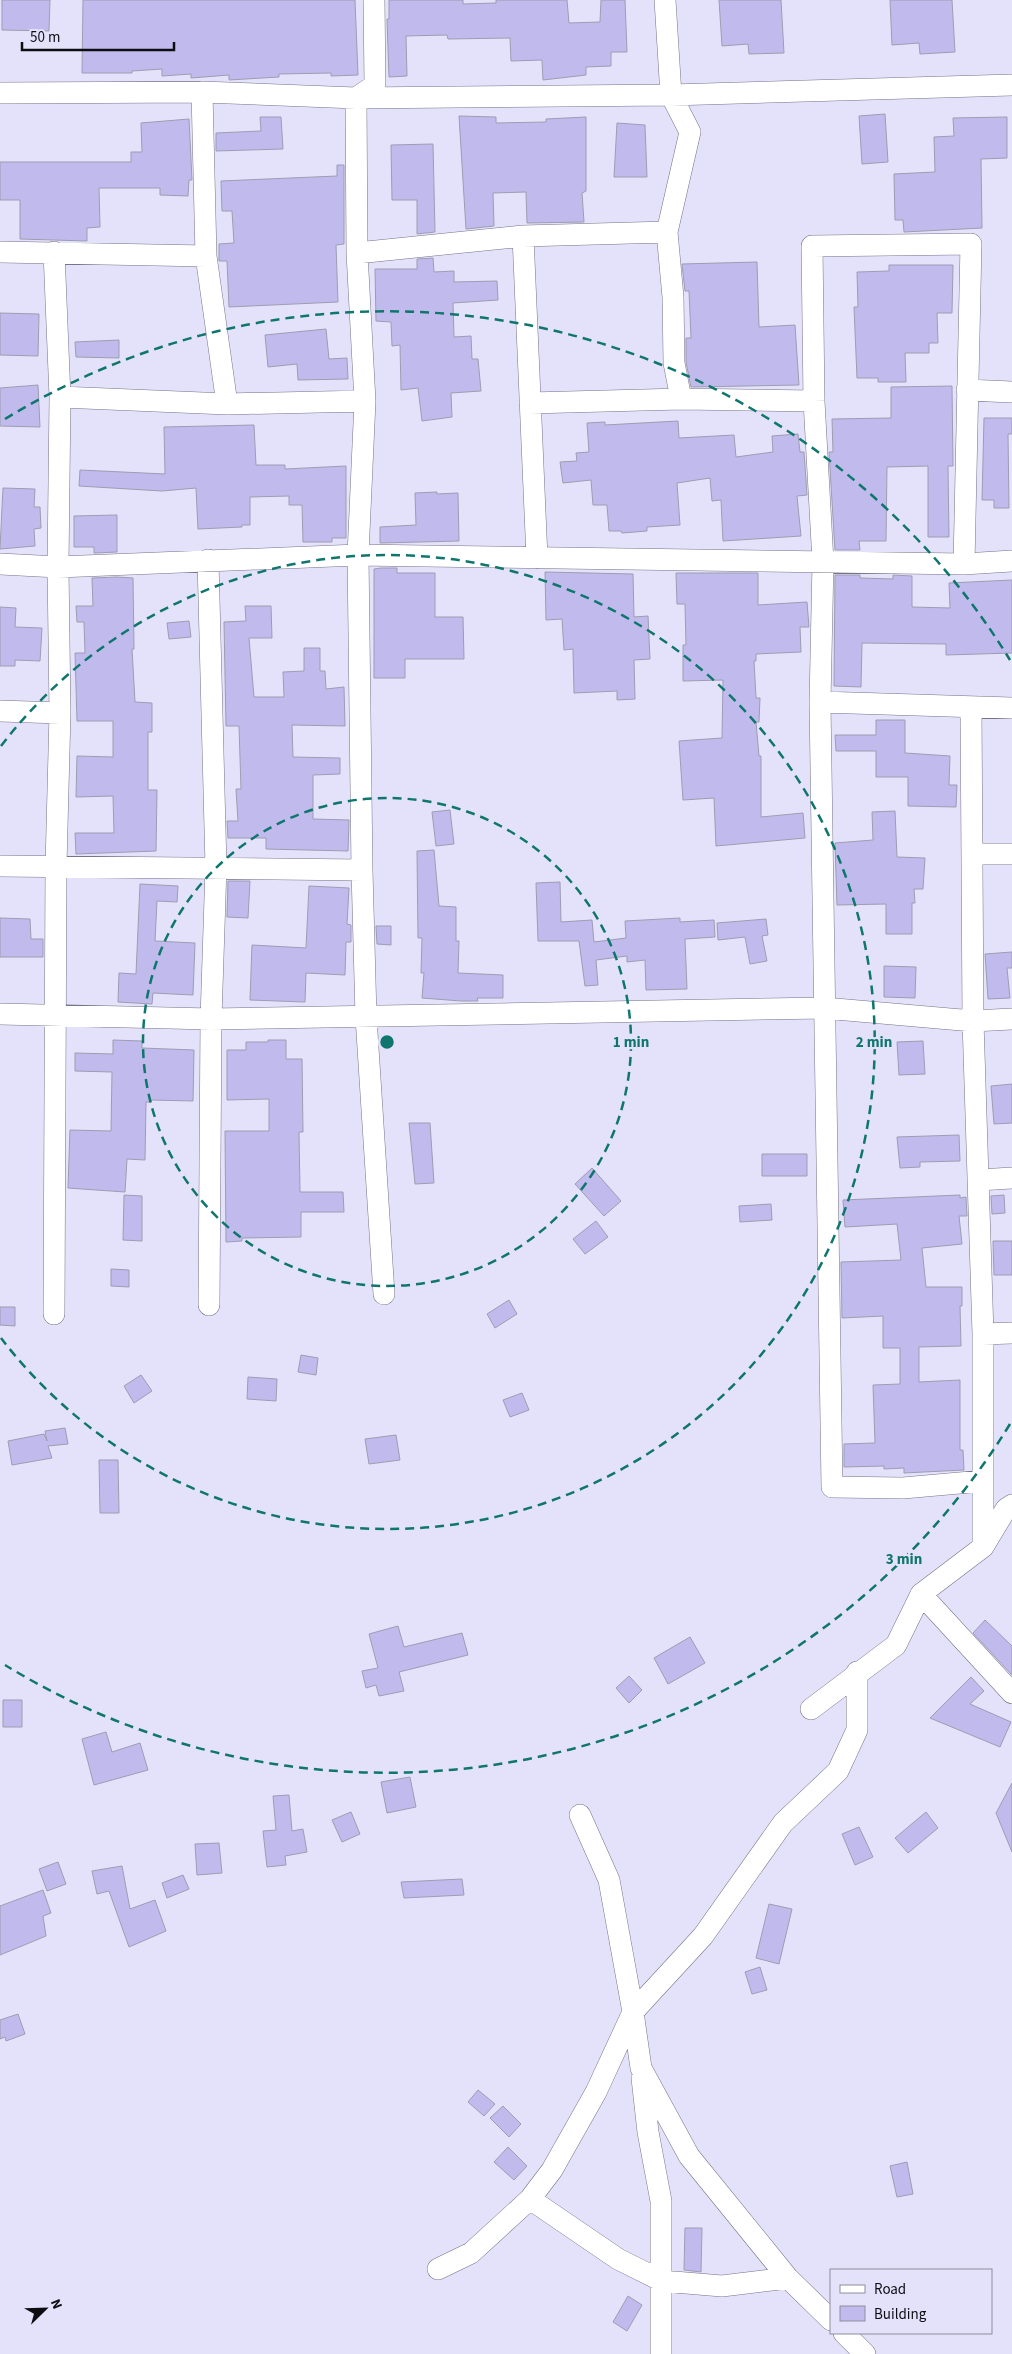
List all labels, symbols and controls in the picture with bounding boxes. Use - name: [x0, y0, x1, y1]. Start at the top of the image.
- scale bar: [22, 20, 175, 52]
- text: 50 m: [30, 27, 60, 48]
- text: 1 min: [613, 1032, 649, 1053]
- text: 2 min: [856, 1032, 892, 1053]
- centre of rings: [378, 1033, 396, 1051]
- text: 3 min: [886, 1549, 922, 1570]
- legend: [830, 2269, 992, 2334]
- text: Road: [874, 2279, 906, 2300]
- north arrow: [20, 2284, 70, 2334]
- text: N: [45, 2296, 67, 2313]
- text: Building: [874, 2304, 927, 2325]

